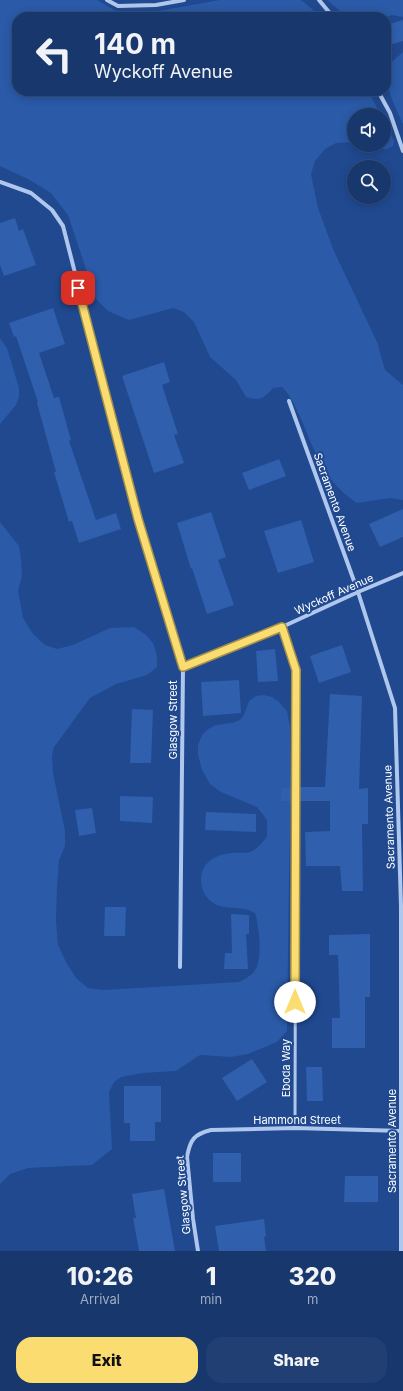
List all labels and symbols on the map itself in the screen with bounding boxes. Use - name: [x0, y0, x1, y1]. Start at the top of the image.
- pin: [61, 271, 95, 305]
- street label: Sacramento Avenue: [311, 451, 359, 553]
- street label: Wyckoff Avenue: [292, 570, 376, 618]
- street label: Glasgow Street: [166, 680, 180, 760]
- street label: Sacramento Avenue: [380, 765, 398, 869]
- position arrow: [274, 981, 316, 1023]
- street label: Eboda Way: [279, 1039, 293, 1097]
- street label: Sacramento Avenue: [385, 1089, 399, 1193]
- street label: Hammond Street: [253, 1113, 341, 1127]
- street label: Glasgow Street: [173, 1155, 193, 1235]

